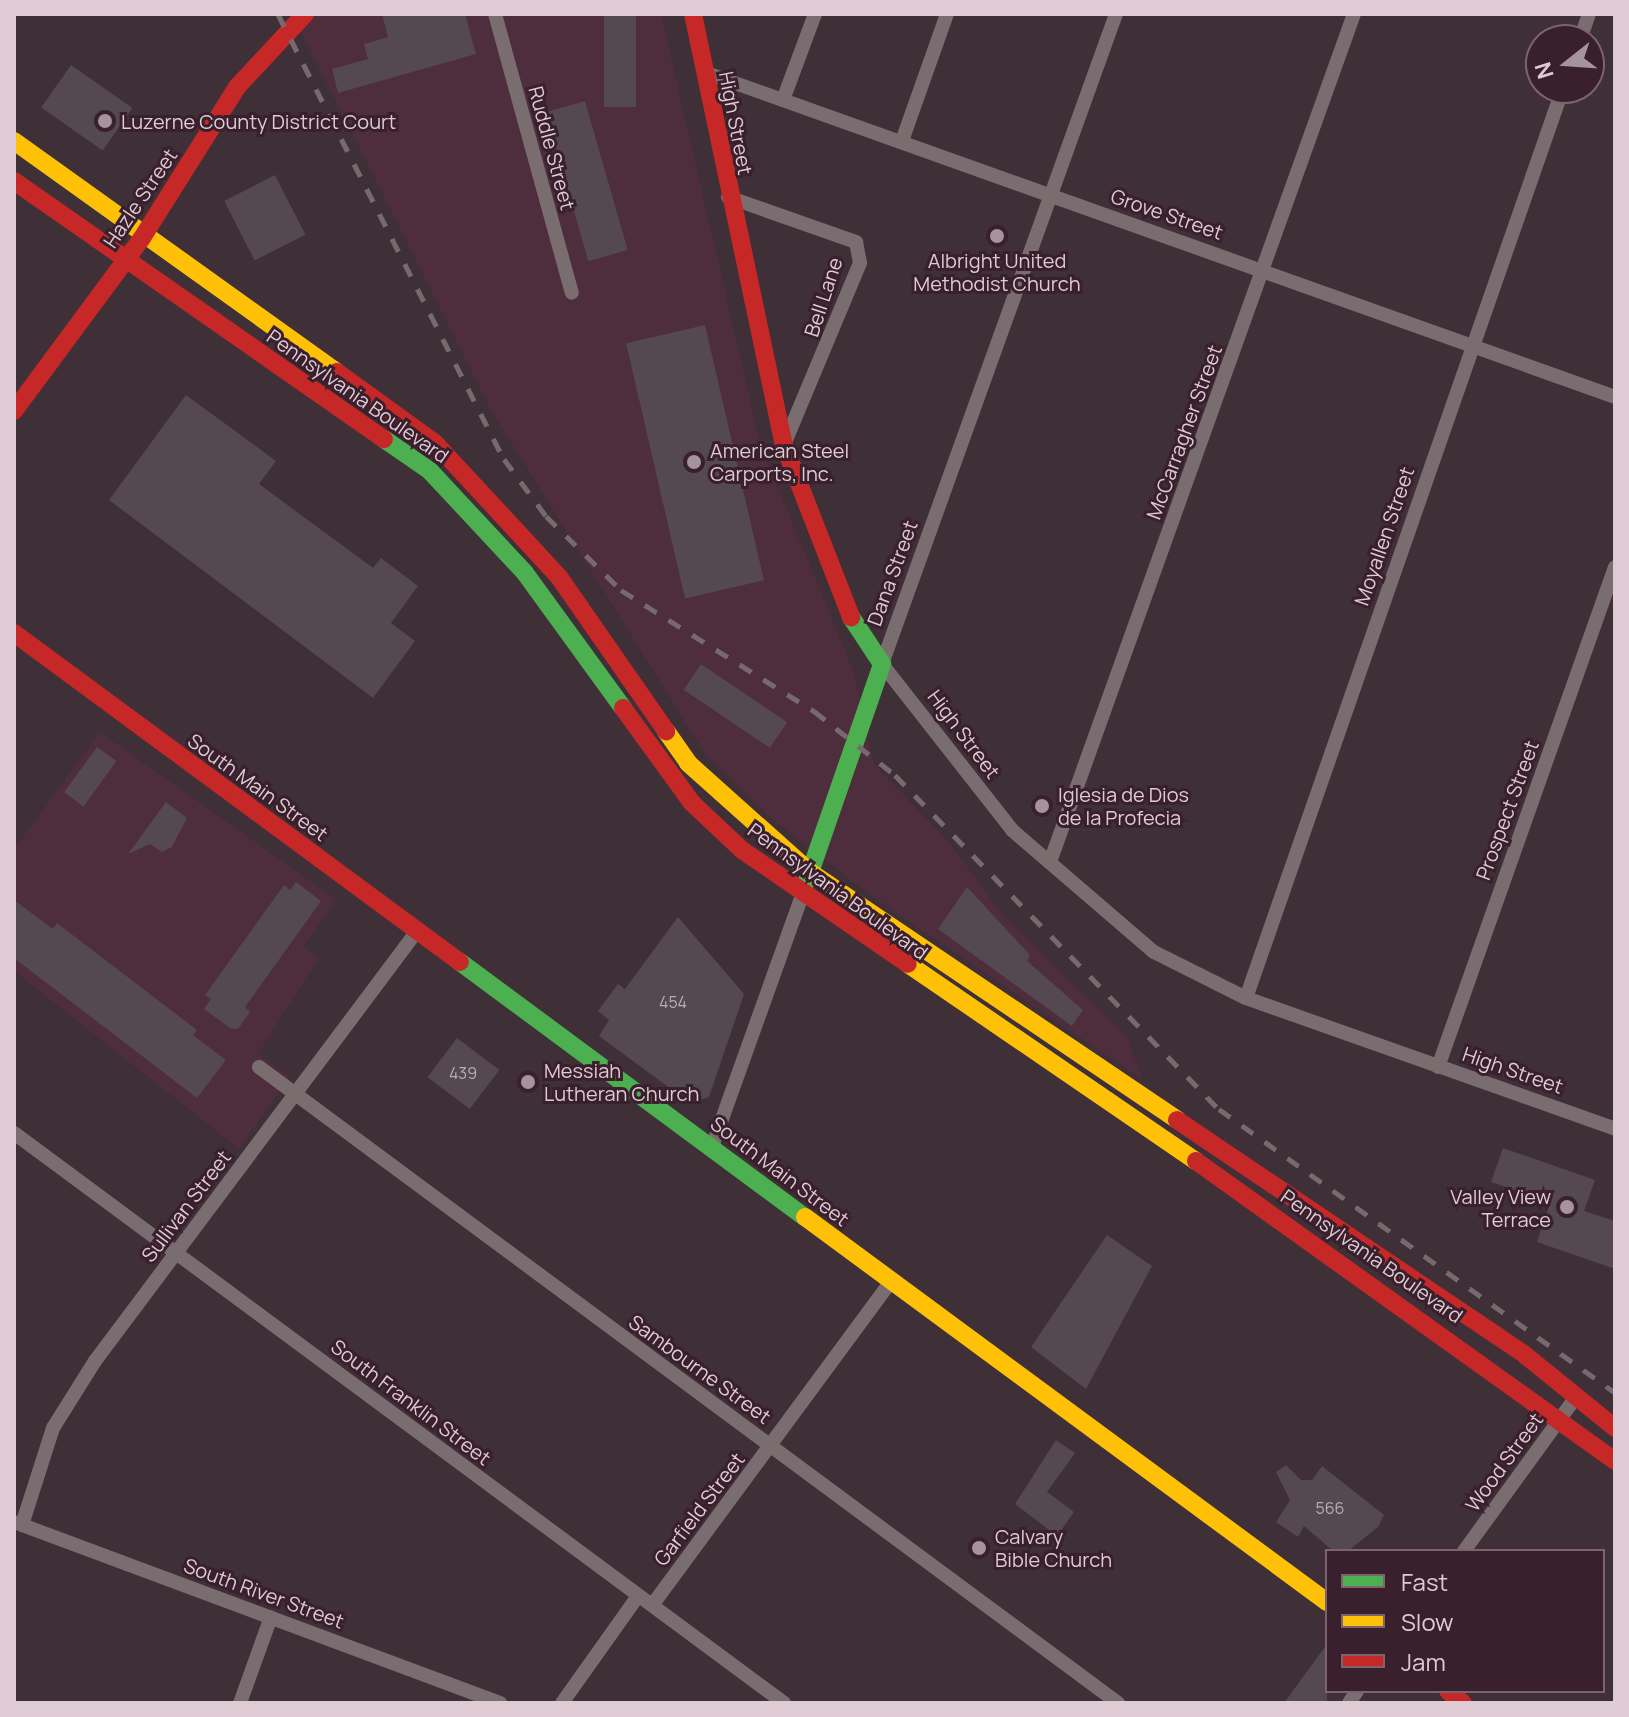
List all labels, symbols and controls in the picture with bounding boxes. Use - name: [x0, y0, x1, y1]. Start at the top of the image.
- north arrow: [1525, 24, 1605, 104]
- text: N: [1527, 59, 1561, 82]
- street label: High Street: [714, 69, 758, 177]
- street label: Ruddle Street: [524, 83, 580, 213]
- place label: Luzerne County District Court: [121, 109, 396, 133]
- marker: Luzerne County District Court: [96, 112, 114, 130]
- street label: Hazle Street: [98, 144, 182, 252]
- street label: Grove Street: [1108, 184, 1226, 244]
- marker: Albright United Methodist Church: [988, 227, 1006, 245]
- place label: Albright United Methodist Church: [913, 248, 1081, 295]
- street label: Bell Lane: [799, 254, 847, 340]
- street label: Pennsylvania Boulevard: [263, 324, 453, 468]
- street label: McCarragher Street: [1141, 342, 1227, 522]
- place label: American Steel Carports, Inc.: [710, 438, 849, 485]
- marker: American Steel Carports, Inc.: [685, 453, 703, 471]
- street label: Moyallen Street: [1349, 464, 1419, 608]
- street label: Dana Street: [862, 517, 922, 629]
- street label: High Street: [923, 685, 1005, 783]
- street label: South Main Street: [183, 728, 333, 846]
- street label: Prospect Street: [1471, 737, 1543, 883]
- place label: Iglesia de Dios de la Profecia: [1058, 782, 1189, 829]
- marker: Iglesia de Dios de la Profecia: [1033, 797, 1051, 815]
- street label: Pennsylvania Boulevard: [743, 818, 933, 964]
- house number: 454: [659, 992, 687, 1012]
- street label: High Street: [1460, 1042, 1566, 1098]
- place label: Messiah Lutheran Church: [544, 1058, 699, 1105]
- house number: 439: [449, 1063, 477, 1083]
- marker: Messiah Lutheran Church: [519, 1073, 537, 1091]
- street label: South Main Street: [706, 1111, 854, 1231]
- street label: Sullivan Street: [136, 1145, 236, 1267]
- street label: Pennsylvania Boulevard: [1277, 1184, 1467, 1328]
- place label: Valley View Terrace: [1450, 1184, 1551, 1231]
- marker: Valley View Terrace: [1558, 1198, 1576, 1216]
- street label: Sambourne Street: [624, 1310, 776, 1428]
- street label: South Franklin Street: [326, 1334, 496, 1470]
- street label: Wood Street: [1460, 1408, 1548, 1516]
- street label: Garfield Street: [649, 1448, 749, 1570]
- house number: 566: [1315, 1498, 1345, 1518]
- place label: Calvary Bible Church: [995, 1524, 1112, 1571]
- marker: Calvary Bible Church: [970, 1539, 988, 1557]
- legend: [1325, 1549, 1605, 1693]
- street label: South River Street: [181, 1553, 347, 1633]
- text: Fast: [1401, 1565, 1448, 1598]
- text: Slow: [1401, 1605, 1454, 1638]
- text: Jam: [1401, 1645, 1446, 1678]

